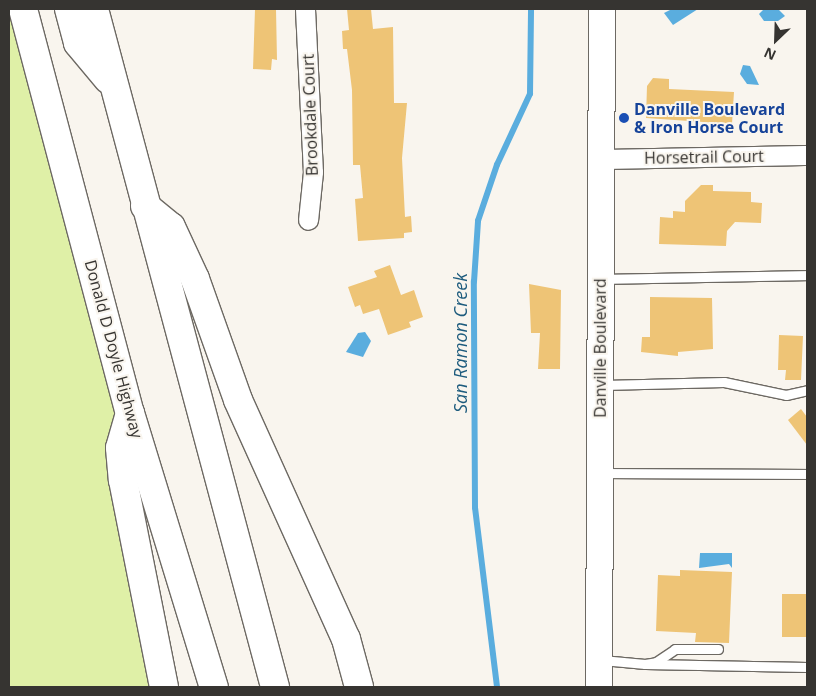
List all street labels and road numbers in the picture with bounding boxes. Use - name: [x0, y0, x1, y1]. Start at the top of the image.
- street label: Brookdale Court: [298, 54, 322, 176]
- street label: Horsetrail Court: [644, 146, 764, 168]
- street label: Donald D Doyle Highway: [81, 258, 147, 440]
- street label: Danville Boulevard: [590, 278, 610, 418]

